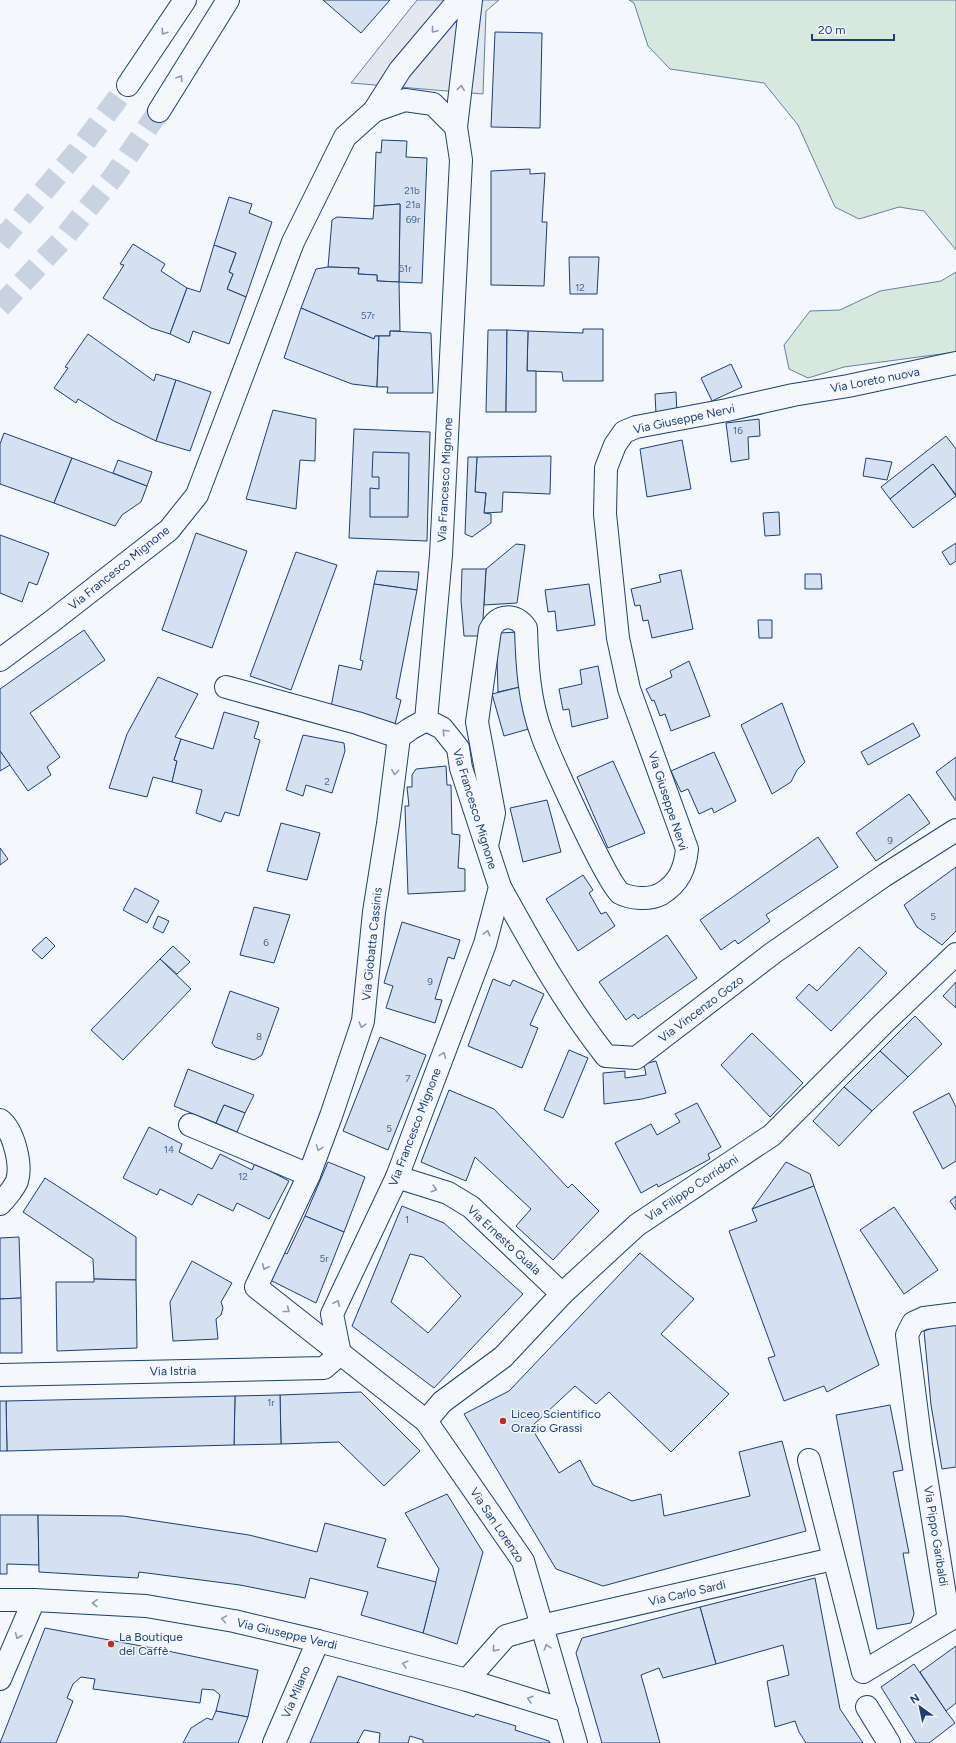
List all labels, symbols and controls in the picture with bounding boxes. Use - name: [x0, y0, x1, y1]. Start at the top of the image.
- scale bar: [812, 16, 894, 42]
- text: 20 m: [818, 23, 846, 37]
- one-way arrow: [431, 25, 438, 32]
- one-way arrow: [161, 28, 168, 35]
- one-way arrow: [175, 75, 183, 82]
- one-way arrow: [456, 85, 465, 91]
- house number: 21b: [404, 184, 420, 197]
- house number: 21a: [406, 198, 420, 211]
- house number: 69r: [406, 213, 421, 226]
- house number: 61r: [398, 262, 412, 275]
- house number: 12: [575, 281, 585, 294]
- house number: 57r: [361, 309, 376, 322]
- street label: Via Loreto nuova: [829, 364, 921, 396]
- street label: Via Giuseppe Nervi: [632, 401, 736, 437]
- street label: Via Francesco Mignone: [435, 417, 455, 543]
- house number: 16: [733, 424, 743, 437]
- street label: Via Francesco Mignone: [66, 523, 172, 613]
- one-way arrow: [442, 729, 449, 737]
- street label: Via Francesco Mignone: [450, 747, 500, 871]
- street label: Via Giuseppe Nervi: [645, 750, 691, 852]
- one-way arrow: [391, 769, 400, 775]
- house number: 2: [324, 775, 330, 788]
- house number: 9: [887, 834, 893, 847]
- street label: Via Giobatta Cassinis: [359, 886, 385, 1001]
- house number: 5: [930, 910, 936, 923]
- one-way arrow: [483, 930, 491, 936]
- house number: 6: [263, 936, 269, 949]
- street label: Via Vincenzo Gozo: [656, 973, 746, 1045]
- house number: 9: [427, 975, 433, 988]
- one-way arrow: [358, 1022, 367, 1029]
- house number: 8: [256, 1030, 262, 1043]
- one-way arrow: [438, 1051, 446, 1058]
- street label: Via Francesco Mignone: [386, 1066, 444, 1188]
- house number: 7: [405, 1072, 411, 1085]
- house number: 5: [386, 1122, 392, 1135]
- house number: 14: [164, 1143, 174, 1156]
- one-way arrow: [315, 1145, 323, 1152]
- street label: Via Filippo Corridoni: [643, 1152, 741, 1224]
- house number: 12: [238, 1170, 248, 1183]
- one-way arrow: [430, 1184, 437, 1193]
- street label: Via Ernesto Guala: [464, 1202, 544, 1278]
- house number: 1: [405, 1213, 409, 1226]
- house number: 5r: [319, 1252, 329, 1265]
- one-way arrow: [262, 1263, 270, 1270]
- one-way arrow: [333, 1300, 341, 1307]
- one-way arrow: [283, 1306, 290, 1313]
- street label: Via Istria: [150, 1364, 196, 1378]
- house number: 1r: [267, 1396, 275, 1409]
- place label: Liceo Scientifico Orazio Grassi: [511, 1407, 601, 1435]
- marker: Liceo Scientifico Orazio Grassi: [498, 1416, 508, 1426]
- street label: Via San Lorenzo: [467, 1485, 527, 1565]
- street label: Via Pippo Garibaldi: [921, 1485, 951, 1587]
- street label: Via Carlo Sardi: [647, 1577, 727, 1609]
- one-way arrow: [92, 1599, 98, 1607]
- one-way arrow: [221, 1616, 227, 1624]
- street label: Via Giuseppe Verdi: [235, 1616, 339, 1652]
- place label: La Boutique del Caffè: [119, 1630, 183, 1658]
- one-way arrow: [15, 1632, 23, 1639]
- marker: La Boutique del Caffè: [106, 1639, 116, 1649]
- one-way arrow: [543, 1643, 552, 1650]
- one-way arrow: [493, 1644, 500, 1651]
- one-way arrow: [401, 1660, 408, 1668]
- street label: Via Milano: [279, 1664, 313, 1720]
- north arrow: [900, 1687, 940, 1727]
- text: N: [908, 1691, 922, 1707]
- one-way arrow: [526, 1695, 533, 1704]

